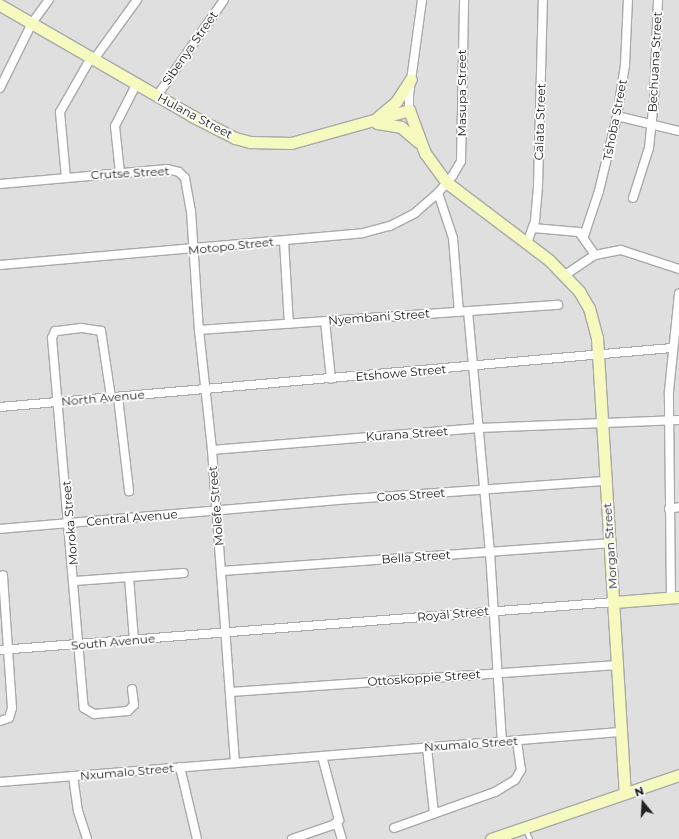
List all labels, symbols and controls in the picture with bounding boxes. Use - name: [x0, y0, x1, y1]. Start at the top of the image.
- street label: Sibenya Street: [159, 8, 221, 88]
- street label: Bechuana Street: [645, 11, 665, 113]
- street label: Masupa Street: [455, 49, 469, 137]
- street label: Tshoba Street: [600, 78, 630, 162]
- street label: Calata Street: [531, 83, 549, 161]
- street label: Hulana Street: [155, 90, 235, 142]
- street label: Crutse Street: [90, 164, 170, 182]
- street label: Motopo Street: [187, 234, 275, 258]
- street label: Nyembani Street: [328, 306, 430, 328]
- street label: Etshowe Street: [355, 362, 447, 384]
- street label: North Avenue: [61, 387, 145, 409]
- street label: Kurana Street: [365, 424, 449, 444]
- street label: Molefe Street: [205, 465, 227, 547]
- street label: Moroka Street: [59, 480, 81, 566]
- street label: Coos Street: [376, 485, 446, 505]
- street label: Morgan Street: [600, 502, 620, 590]
- street label: Central Avenue: [86, 507, 178, 529]
- street label: Bella Street: [381, 547, 451, 567]
- street label: Royal Street: [416, 604, 490, 624]
- street label: South Avenue: [70, 631, 156, 653]
- street label: Ottoskoppie Street: [367, 667, 481, 689]
- street label: Nxumalo Street: [424, 734, 518, 754]
- street label: Nxumalo Street: [80, 761, 174, 783]
- north arrow: [623, 783, 663, 823]
- text: N: [633, 784, 646, 800]

